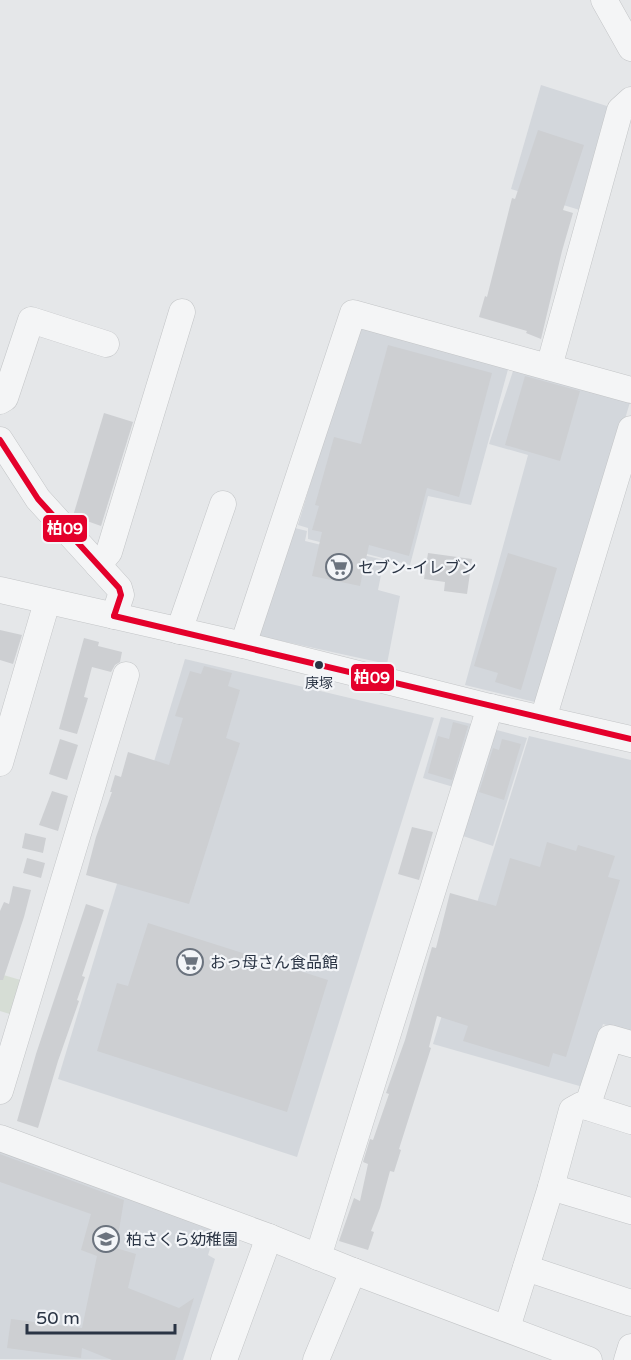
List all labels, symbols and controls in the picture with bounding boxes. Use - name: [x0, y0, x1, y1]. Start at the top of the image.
- line badge: 柏09: [42, 514, 88, 543]
- text: 柏09: [47, 519, 83, 539]
- supermarket icon: セブン-イレブン: [324, 552, 354, 582]
- place label: セブン-イレブン: [358, 558, 477, 578]
- marker: 庚塚: [313, 659, 325, 671]
- line badge: 柏09: [350, 663, 395, 692]
- text: 柏09: [354, 668, 390, 688]
- place label: 庚塚: [305, 675, 333, 692]
- supermarket icon: おっ母さん食品館: [175, 947, 205, 977]
- place label: おっ母さん食品館: [210, 953, 338, 973]
- school or university icon: 柏さくら幼稚園: [91, 1224, 121, 1254]
- place label: 柏さくら幼稚園: [126, 1230, 238, 1250]
- scale bar: [27, 1297, 176, 1335]
- text: 50 m: [36, 1307, 80, 1329]

